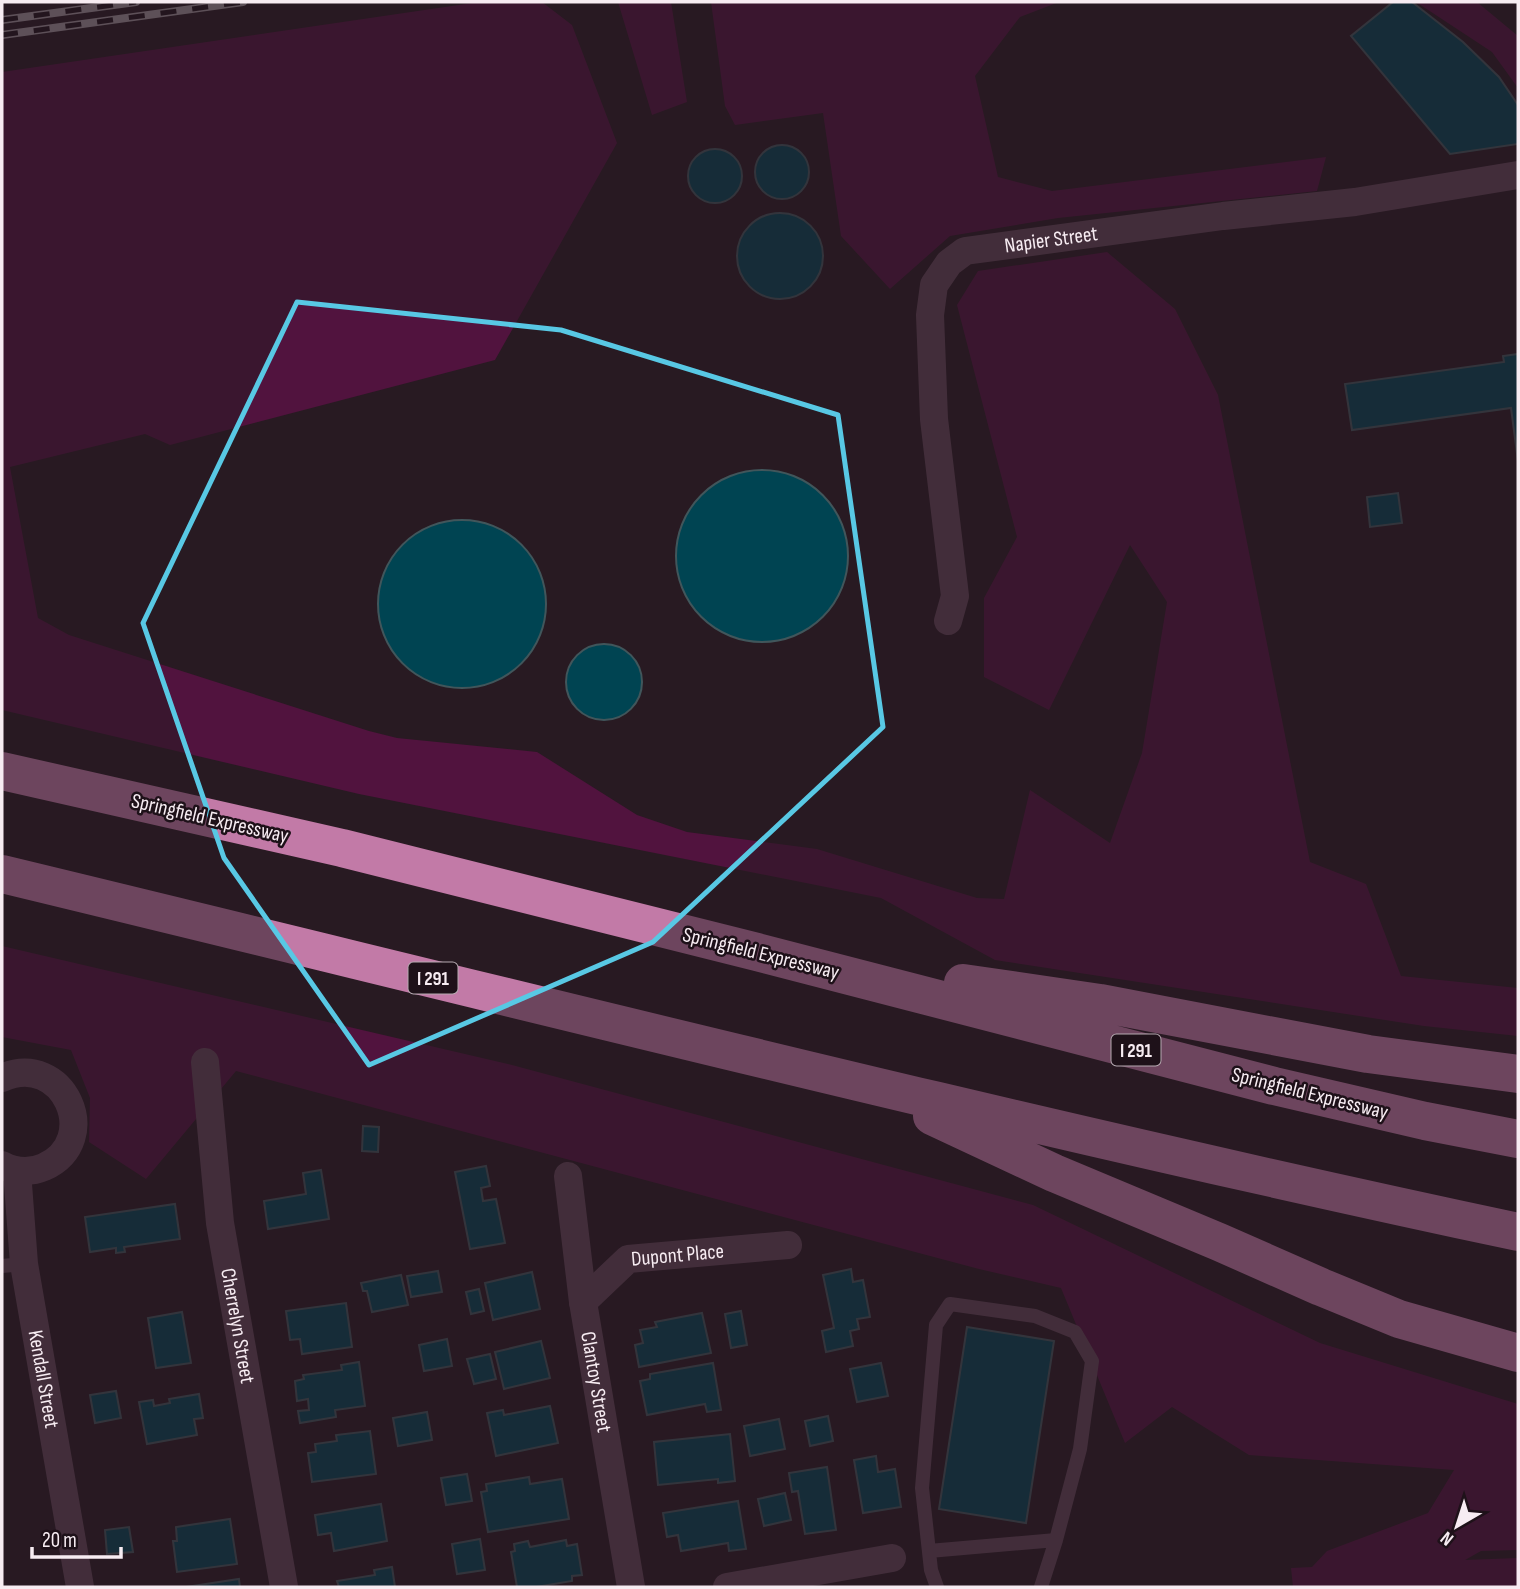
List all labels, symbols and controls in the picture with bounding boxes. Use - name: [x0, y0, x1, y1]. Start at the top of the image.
- street label: Napier Street: [1003, 221, 1099, 259]
- street label: Springfield Expressway: [129, 788, 291, 849]
- street label: Springfield Expressway: [680, 922, 842, 985]
- road number: I 291: [408, 962, 458, 994]
- road number: I 291: [1112, 1034, 1160, 1066]
- street label: Springfield Expressway: [1229, 1062, 1391, 1125]
- street label: Dupont Place: [630, 1239, 725, 1272]
- street label: Cherrelyn Street: [215, 1266, 260, 1385]
- street label: Kendall Street: [23, 1328, 64, 1430]
- street label: Clantoy Street: [575, 1330, 617, 1434]
- north arrow: [1422, 1491, 1492, 1561]
- scale bar: [32, 1516, 121, 1560]
- text: N: [1436, 1526, 1458, 1550]
- text: 20 m: [42, 1528, 77, 1553]

